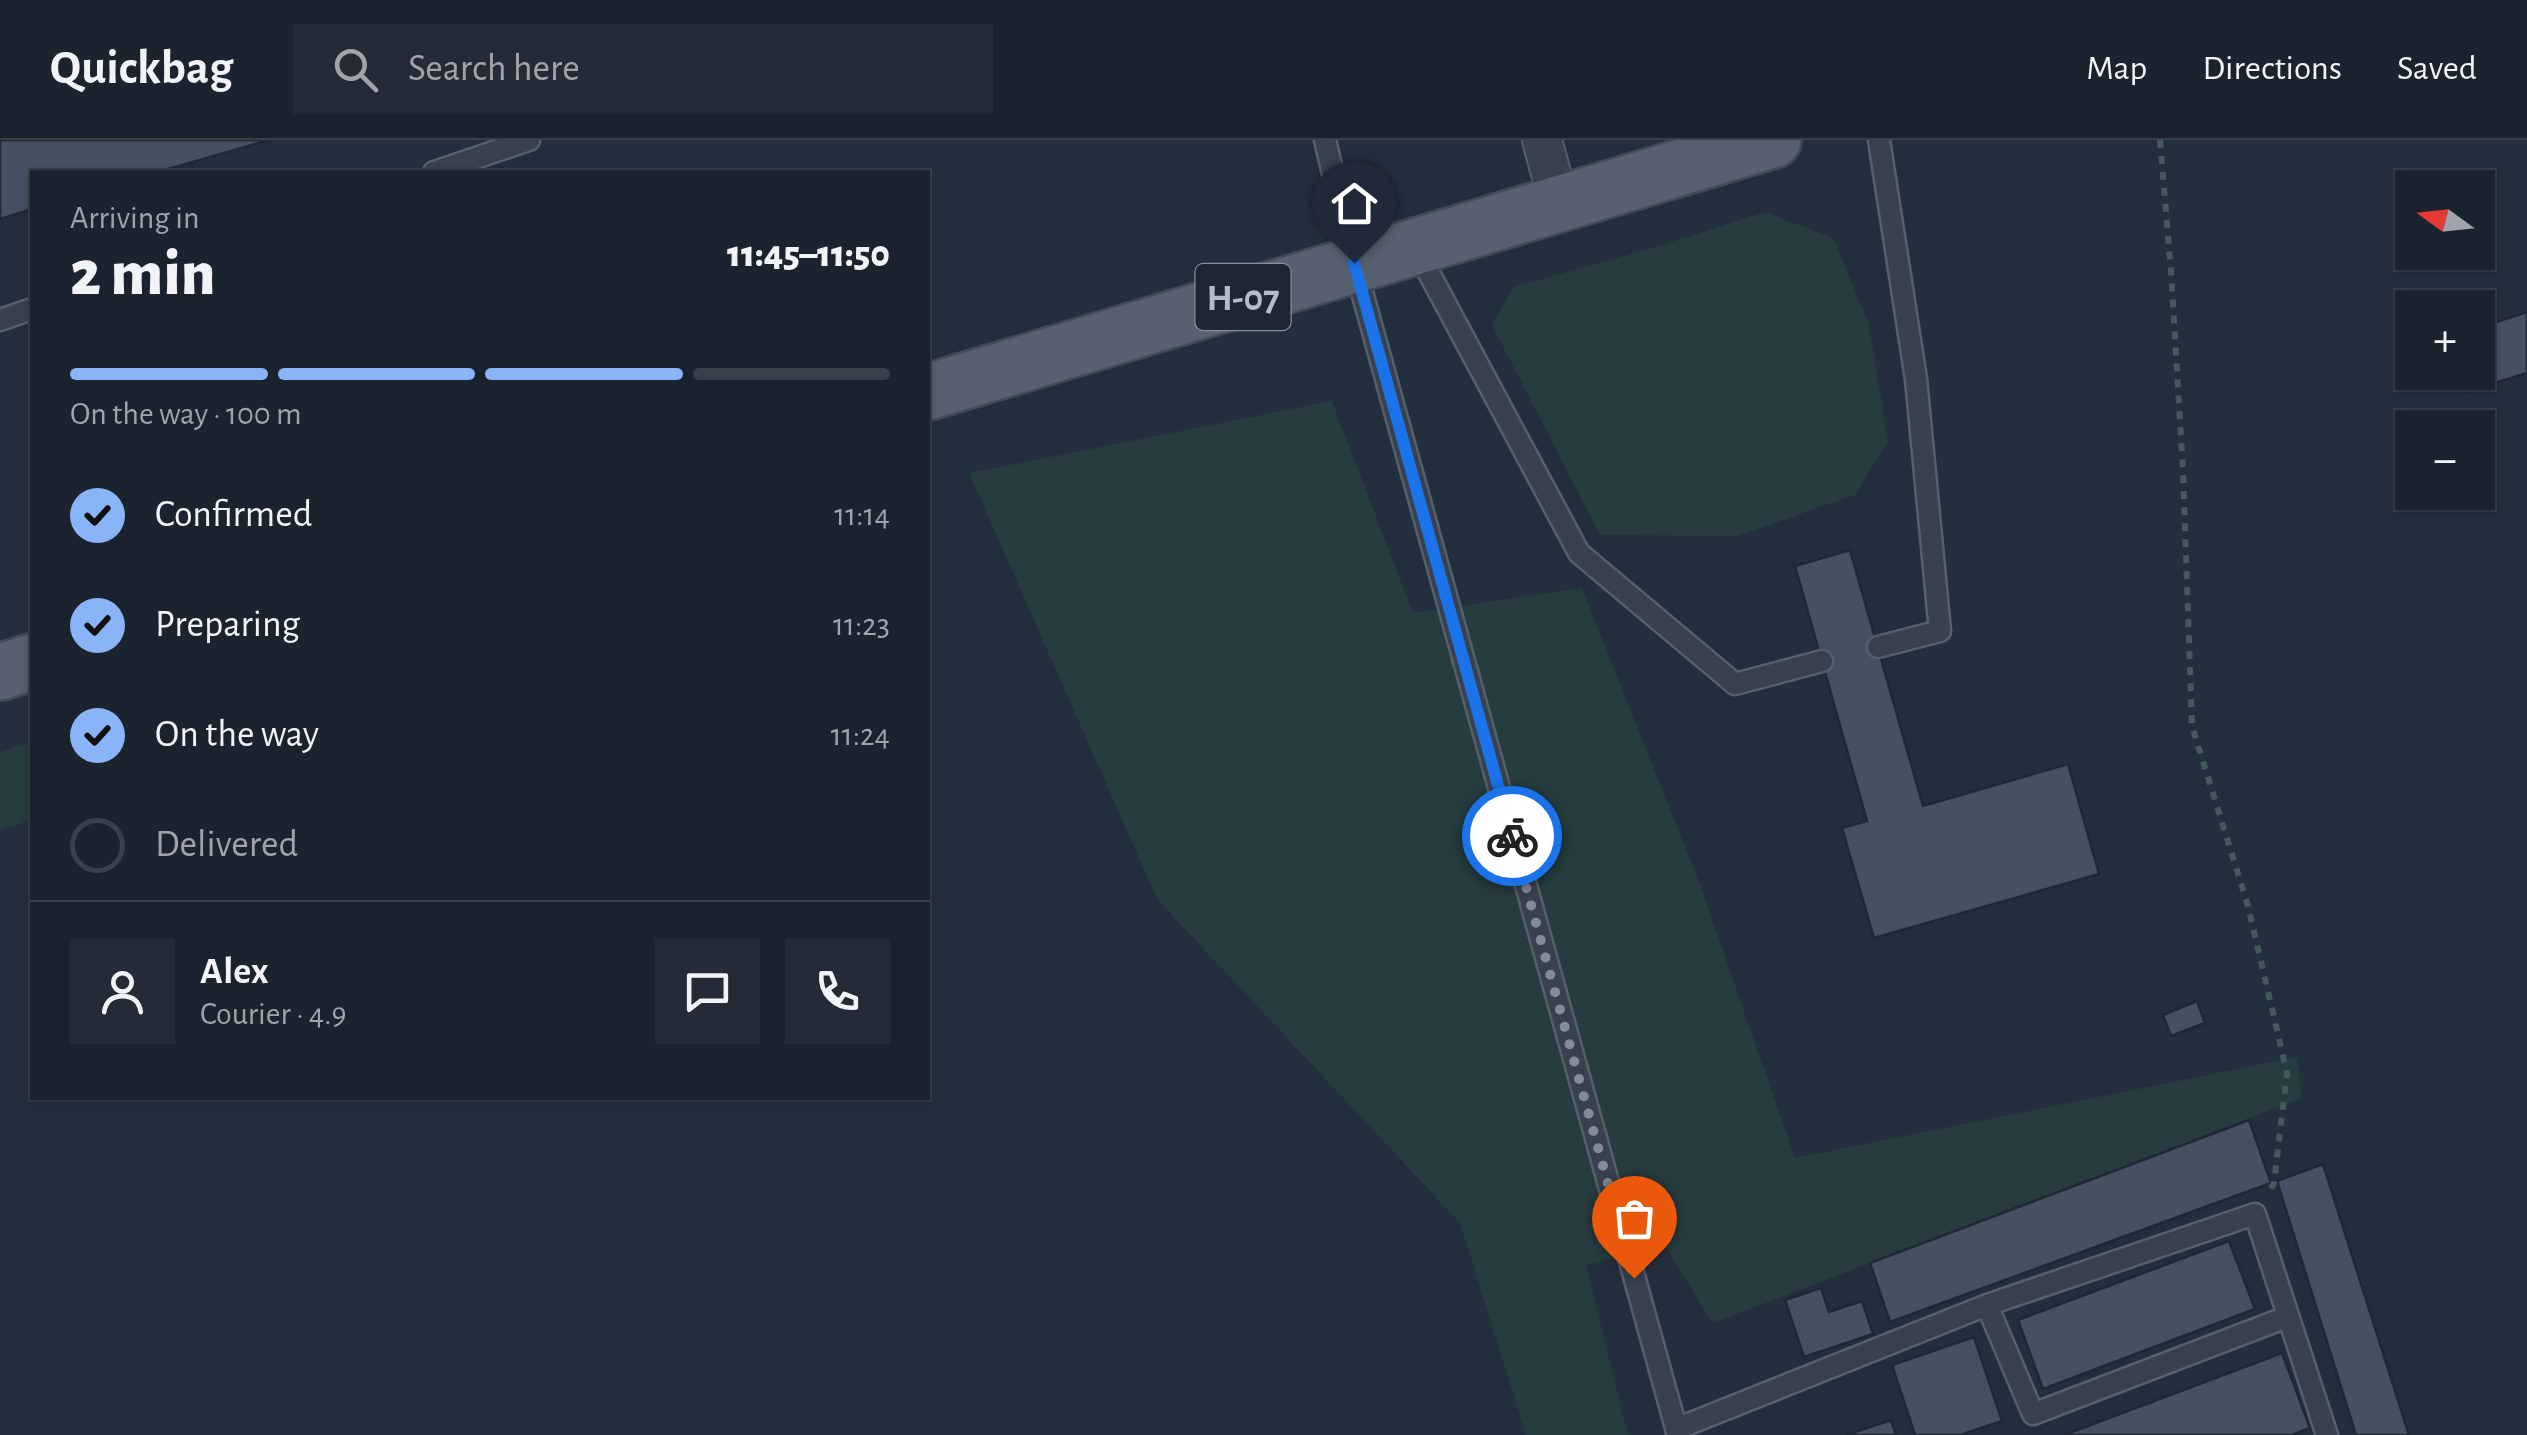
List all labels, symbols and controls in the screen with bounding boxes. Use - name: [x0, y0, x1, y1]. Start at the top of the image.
- search box: [293, 24, 993, 114]
- icon: search: [328, 42, 383, 97]
- text: Quickbag: [50, 45, 233, 93]
- text: Search here: [408, 50, 580, 88]
- text: Map: [2086, 51, 2147, 86]
- text: Directions: [2202, 51, 2342, 86]
- text: Saved: [2397, 51, 2477, 86]
- pin: [1312, 161, 1397, 264]
- north arrow: [2395, 170, 2495, 270]
- map controls: [2395, 170, 2495, 510]
- icon: home: [1327, 176, 1382, 231]
- text: Arriving in: [70, 202, 199, 234]
- text: 11:45–11:50: [727, 236, 890, 274]
- text: 2 min: [70, 242, 216, 307]
- road number: Н-07: [1196, 264, 1290, 330]
- button: +: [2395, 290, 2495, 390]
- text: On the way · 100 m: [70, 398, 302, 430]
- button: −: [2395, 410, 2495, 510]
- icon: check: [70, 488, 125, 543]
- text: Confirmed: [155, 496, 312, 534]
- text: 11:14: [834, 499, 890, 531]
- icon: check: [70, 598, 125, 653]
- text: Preparing: [155, 606, 300, 644]
- text: 11:23: [833, 609, 890, 641]
- icon: check: [70, 708, 125, 763]
- text: On the way: [155, 716, 319, 754]
- text: 11:24: [831, 719, 890, 751]
- courier: [1462, 786, 1562, 886]
- icon: bike: [1485, 809, 1540, 864]
- text: Delivered: [155, 826, 298, 864]
- button: person: [70, 939, 175, 1044]
- button: chat: [655, 939, 760, 1044]
- button: phone: [785, 939, 890, 1044]
- text: Alex: [200, 953, 269, 991]
- text: Courier · 4.9: [200, 998, 347, 1030]
- pin: [1592, 1176, 1677, 1279]
- icon: bag: [1607, 1191, 1662, 1246]

